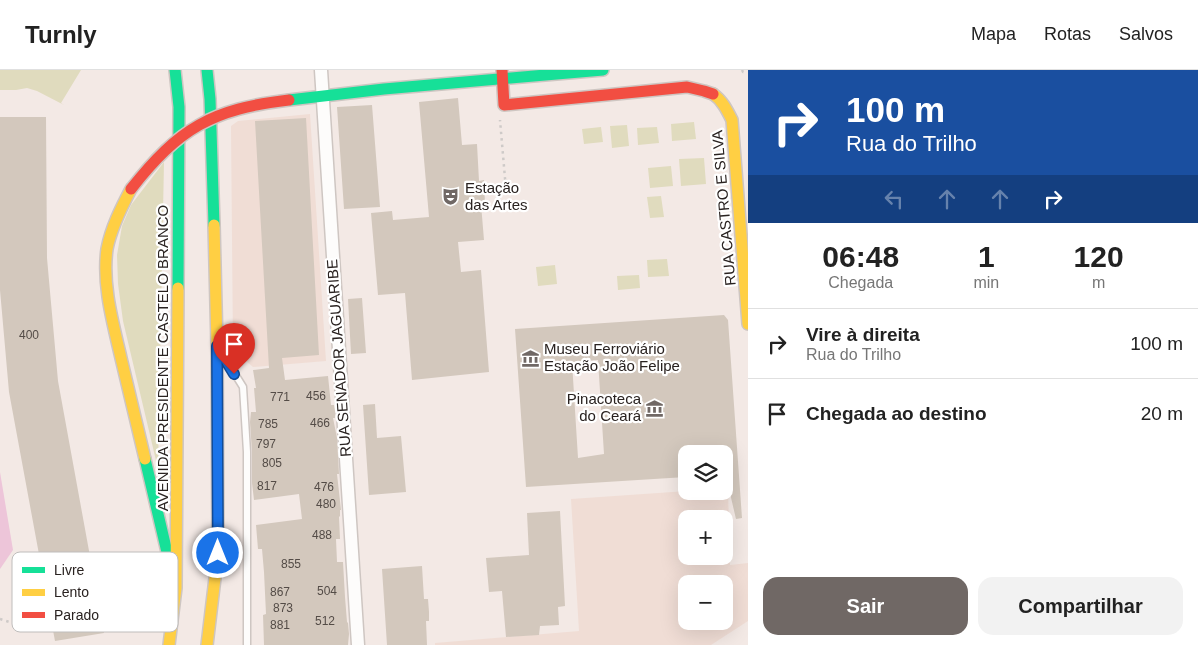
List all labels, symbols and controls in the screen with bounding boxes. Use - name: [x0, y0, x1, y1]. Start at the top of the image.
- text: Turnly: [25, 21, 97, 48]
- text: Mapa: [971, 24, 1016, 44]
- text: Rotas: [1044, 24, 1091, 44]
- text: Salvos: [1119, 24, 1173, 44]
- icon: right: [763, 90, 828, 155]
- text: 100 m: [846, 90, 945, 129]
- street label: RUA CASTRO E SILVA: [708, 130, 739, 287]
- text: Rua do Trilho: [846, 131, 977, 156]
- place label: Estação das Artes: [465, 179, 528, 213]
- icon: left: [880, 185, 908, 213]
- icon: ahead: [933, 185, 961, 213]
- icon: ahead: [986, 185, 1014, 213]
- icon: right: [1039, 185, 1067, 213]
- theatre icon: Estação das Artes: [441, 187, 461, 207]
- street label: AVENIDA PRESIDENTE CASTELO BRANCO: [154, 205, 171, 511]
- text: 06:48: [822, 240, 899, 273]
- text: 1: [978, 240, 995, 273]
- text: 120: [1074, 240, 1124, 273]
- street label: RUA SENADOR JAGUARIBE: [323, 258, 354, 458]
- text: Chegada: [828, 274, 893, 291]
- text: min: [973, 274, 999, 291]
- text: m: [1092, 274, 1105, 291]
- pin: [213, 323, 255, 374]
- text: Vire à direita: [806, 324, 920, 345]
- house number: 400: [19, 328, 39, 342]
- icon: arrive: [220, 330, 248, 358]
- icon: right: [763, 330, 791, 358]
- text: 100 m: [1130, 333, 1183, 354]
- place label: Museu Ferroviário Estação João Felipe: [544, 340, 680, 374]
- text: Rua do Trilho: [806, 346, 901, 363]
- museum icon: Museu Ferroviário Estação João Felipe: [520, 348, 540, 368]
- house number: 456: [306, 389, 326, 403]
- house number: 771: [270, 390, 290, 404]
- place label: Pinacoteca do Ceará: [567, 390, 642, 424]
- museum icon: Pinacoteca do Ceará: [645, 398, 665, 418]
- icon: arrive: [763, 400, 791, 428]
- text: Chegada ao destino: [806, 403, 987, 424]
- text: 20 m: [1141, 403, 1183, 424]
- house number: 466: [310, 416, 330, 430]
- house number: 785: [258, 417, 278, 431]
- house number: 797: [256, 437, 276, 451]
- map controls: [678, 445, 733, 630]
- button: layers: [678, 445, 733, 500]
- house number: 805: [262, 456, 282, 470]
- house number: 817: [257, 479, 277, 493]
- house number: 476: [314, 480, 334, 494]
- house number: 480: [316, 497, 336, 511]
- button: +: [678, 510, 733, 565]
- position arrow: [191, 526, 243, 578]
- house number: 488: [312, 528, 332, 542]
- legend: [12, 552, 178, 632]
- house number: 855: [281, 557, 301, 571]
- text: Livre: [54, 562, 85, 578]
- button: −: [678, 575, 733, 630]
- button: Sair: [763, 577, 968, 635]
- button: Compartilhar: [978, 577, 1183, 635]
- text: Lento: [54, 584, 89, 600]
- house number: 504: [317, 584, 337, 598]
- house number: 867: [270, 585, 290, 599]
- house number: 873: [273, 601, 293, 615]
- text: Parado: [54, 607, 99, 623]
- house number: 512: [315, 614, 335, 628]
- house number: 881: [270, 618, 290, 632]

